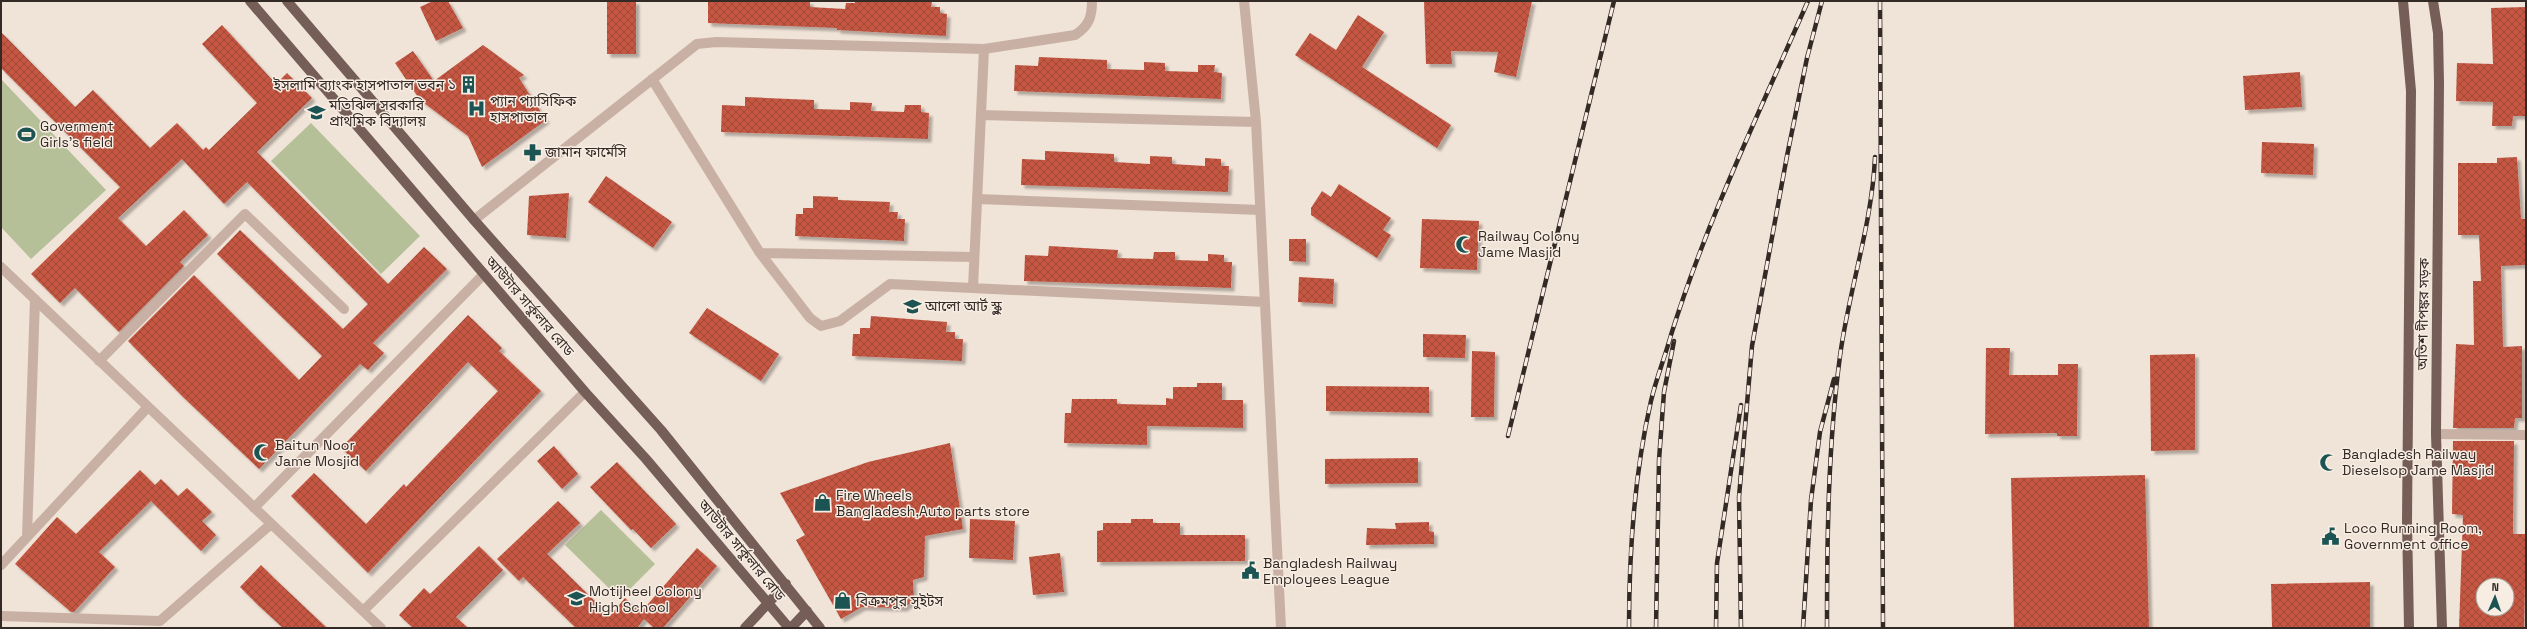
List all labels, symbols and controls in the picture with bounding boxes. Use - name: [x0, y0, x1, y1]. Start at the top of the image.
- building icon: ইসলামি ব্যাংক হাসপাতাল ভবন ১: [459, 75, 479, 95]
- place label: ইসলামি ব্যাংক হাসপাতাল ভবন ১: [272, 76, 456, 94]
- place label: প্যান প্যাসিফিক হাসপাতাল: [489, 92, 577, 126]
- place label: মতিঝিল সরকারি প্রাথমিক বিদ্যালয়: [328, 96, 426, 130]
- hospital icon: প্যান প্যাসিফিক হাসপাতাল: [467, 99, 487, 119]
- school or university icon: মতিঝিল সরকারি প্রাথমিক বিদ্যালয়: [306, 103, 326, 123]
- place label: Goverment Girls's field: [40, 117, 114, 151]
- sports icon: Goverment Girls's field: [17, 124, 37, 144]
- pharmacy icon: জামান ফার্মেসি: [522, 142, 542, 162]
- place label: জামান ফার্মেসি: [544, 143, 627, 161]
- place label: Railway Colony Jame Masjid: [1478, 227, 1580, 261]
- mosque icon: Railway Colony Jame Masjid: [1455, 234, 1475, 254]
- street label: আউটার সার্কুলার রোড: [481, 252, 579, 360]
- street label: অতিশ দীপঙ্কর সড়ক: [2413, 257, 2433, 371]
- school or university icon: আলো আর্ট স্কুল: [902, 296, 922, 316]
- place label: আলো আর্ট স্কুল: [924, 297, 1002, 315]
- place label: Baitun Noor Jame Mosjid: [275, 436, 359, 470]
- mosque icon: Baitun Noor Jame Mosjid: [252, 443, 272, 463]
- place label: Bangladesh Railway Dieselsop Jame Masjid: [2342, 445, 2494, 479]
- mosque icon: Bangladesh Railway Dieselsop Jame Masjid: [2319, 452, 2339, 472]
- place label: Fire Wheels Bangladesh,Auto parts store: [836, 486, 1030, 520]
- shop icon: Fire Wheels Bangladesh,Auto parts store: [813, 493, 833, 513]
- street label: আউটার সার্কুলার রোড: [694, 495, 790, 605]
- place label: Loco Running Room, Government office: [2344, 519, 2482, 553]
- public building icon: Loco Running Room, Government office: [2321, 526, 2341, 546]
- place label: Bangladesh Railway Employees League: [1263, 554, 1397, 588]
- public building icon: Bangladesh Railway Employees League: [1240, 561, 1260, 581]
- north arrow: [2475, 577, 2515, 617]
- text: N: [2491, 580, 2499, 594]
- place label: Motijheel Colony High School: [589, 582, 702, 616]
- school or university icon: Motijheel Colony High School: [566, 589, 586, 609]
- shop icon: বিক্রমপুর সুইটস: [833, 591, 853, 611]
- place label: বিক্রমপুর সুইটস: [855, 592, 944, 610]

